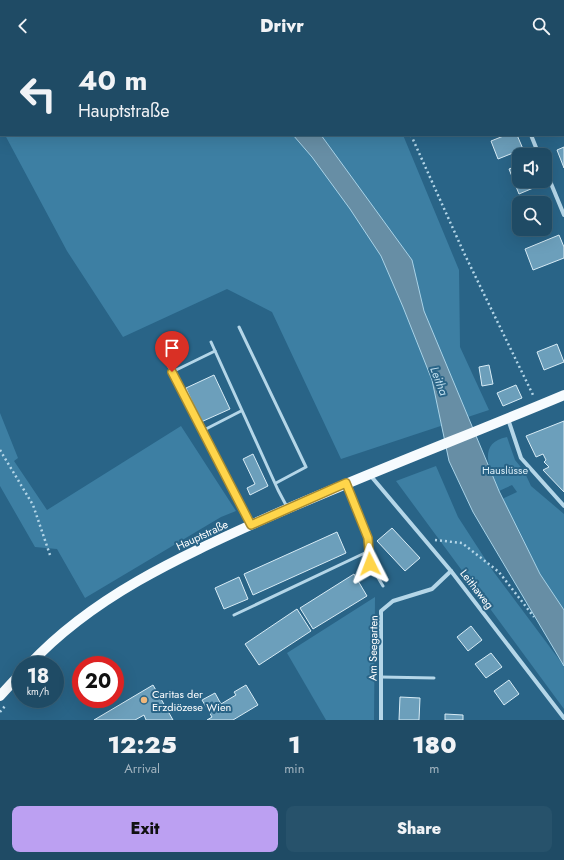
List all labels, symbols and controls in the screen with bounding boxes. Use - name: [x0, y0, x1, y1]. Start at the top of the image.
- text: Drivr: [260, 13, 304, 39]
- icon: back: [12, 15, 34, 37]
- icon: search: [530, 15, 552, 37]
- text: 40 m: [78, 60, 147, 101]
- icon: left: [12, 68, 64, 120]
- text: Hauptstraße: [78, 98, 169, 124]
- map controls: [512, 148, 552, 236]
- button: sound: [512, 148, 552, 188]
- button: search: [512, 196, 552, 236]
- pin: [155, 331, 189, 372]
- icon: arrive: [161, 337, 183, 359]
- water label: Leitha: [425, 364, 453, 398]
- park label: Hauslüsse: [482, 462, 528, 478]
- street label: Hauptstraße: [173, 516, 231, 554]
- position arrow: [349, 543, 391, 585]
- street label: Leithaweg: [456, 566, 498, 612]
- street label: Am Seegarten: [364, 615, 382, 681]
- speed limit sign: 20: [72, 656, 124, 708]
- text: 18: [27, 662, 49, 691]
- text: km/h: [27, 684, 49, 699]
- place label: Caritas der Erzdiözese Wien: [152, 686, 231, 715]
- marker: Caritas der Erzdiözese Wien: [139, 695, 149, 705]
- text: 12:25: [107, 727, 177, 762]
- text: 1: [288, 727, 301, 762]
- text: 180: [412, 727, 457, 762]
- text: Arrival: [124, 759, 160, 778]
- text: min: [284, 759, 305, 778]
- text: m: [429, 759, 439, 778]
- button: Exit: [12, 806, 278, 852]
- button: Share: [286, 806, 552, 852]

